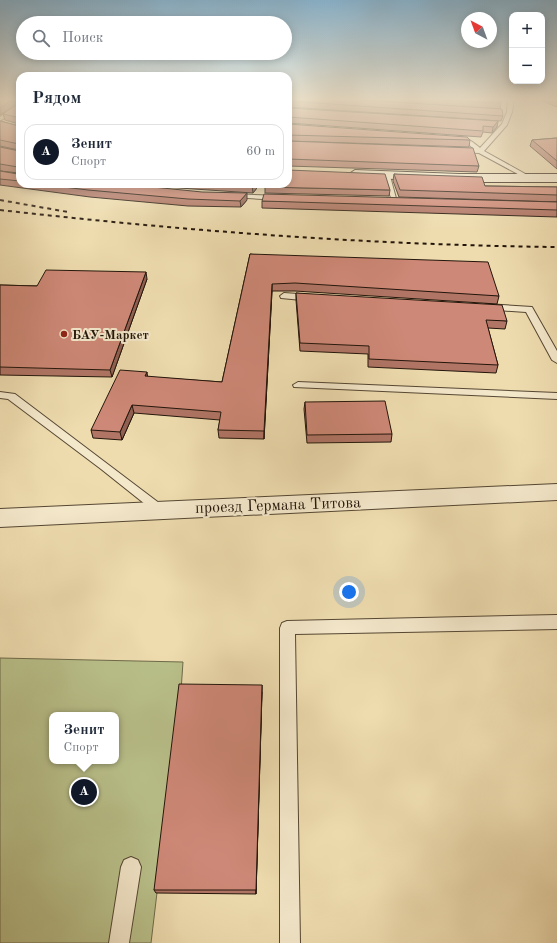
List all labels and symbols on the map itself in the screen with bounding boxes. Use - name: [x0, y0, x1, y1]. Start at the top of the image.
- north arrow: [461, 12, 497, 48]
- marker: БАУ-Маркет: [59, 329, 69, 339]
- place label: БАУ-Маркет: [72, 329, 149, 342]
- street label: проезд Германа Титова: [195, 495, 361, 517]
- your location: [339, 582, 359, 602]
- pin: A: [71, 777, 97, 807]

